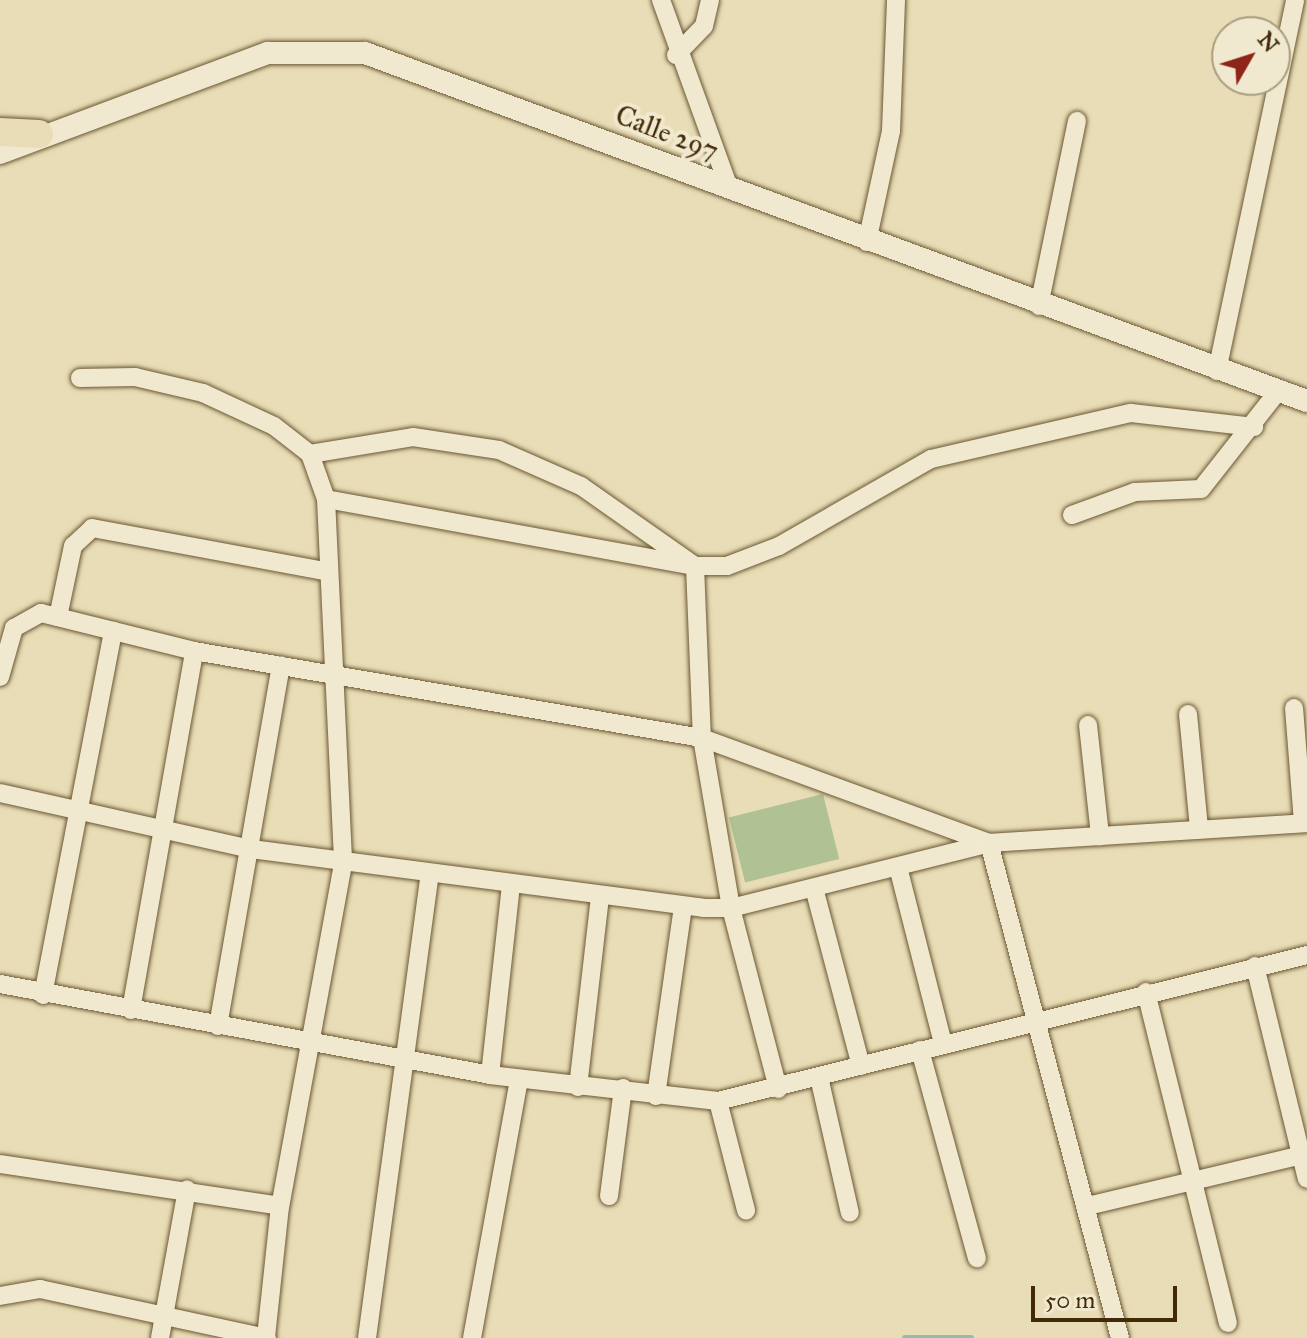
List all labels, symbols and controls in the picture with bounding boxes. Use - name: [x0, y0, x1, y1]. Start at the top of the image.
- north arrow: [1211, 16, 1291, 96]
- text: N: [1252, 26, 1285, 58]
- street label: Calle 297: [611, 98, 723, 168]
- scale bar: [1035, 1270, 1181, 1320]
- text: 50 m: [1045, 1285, 1095, 1315]

